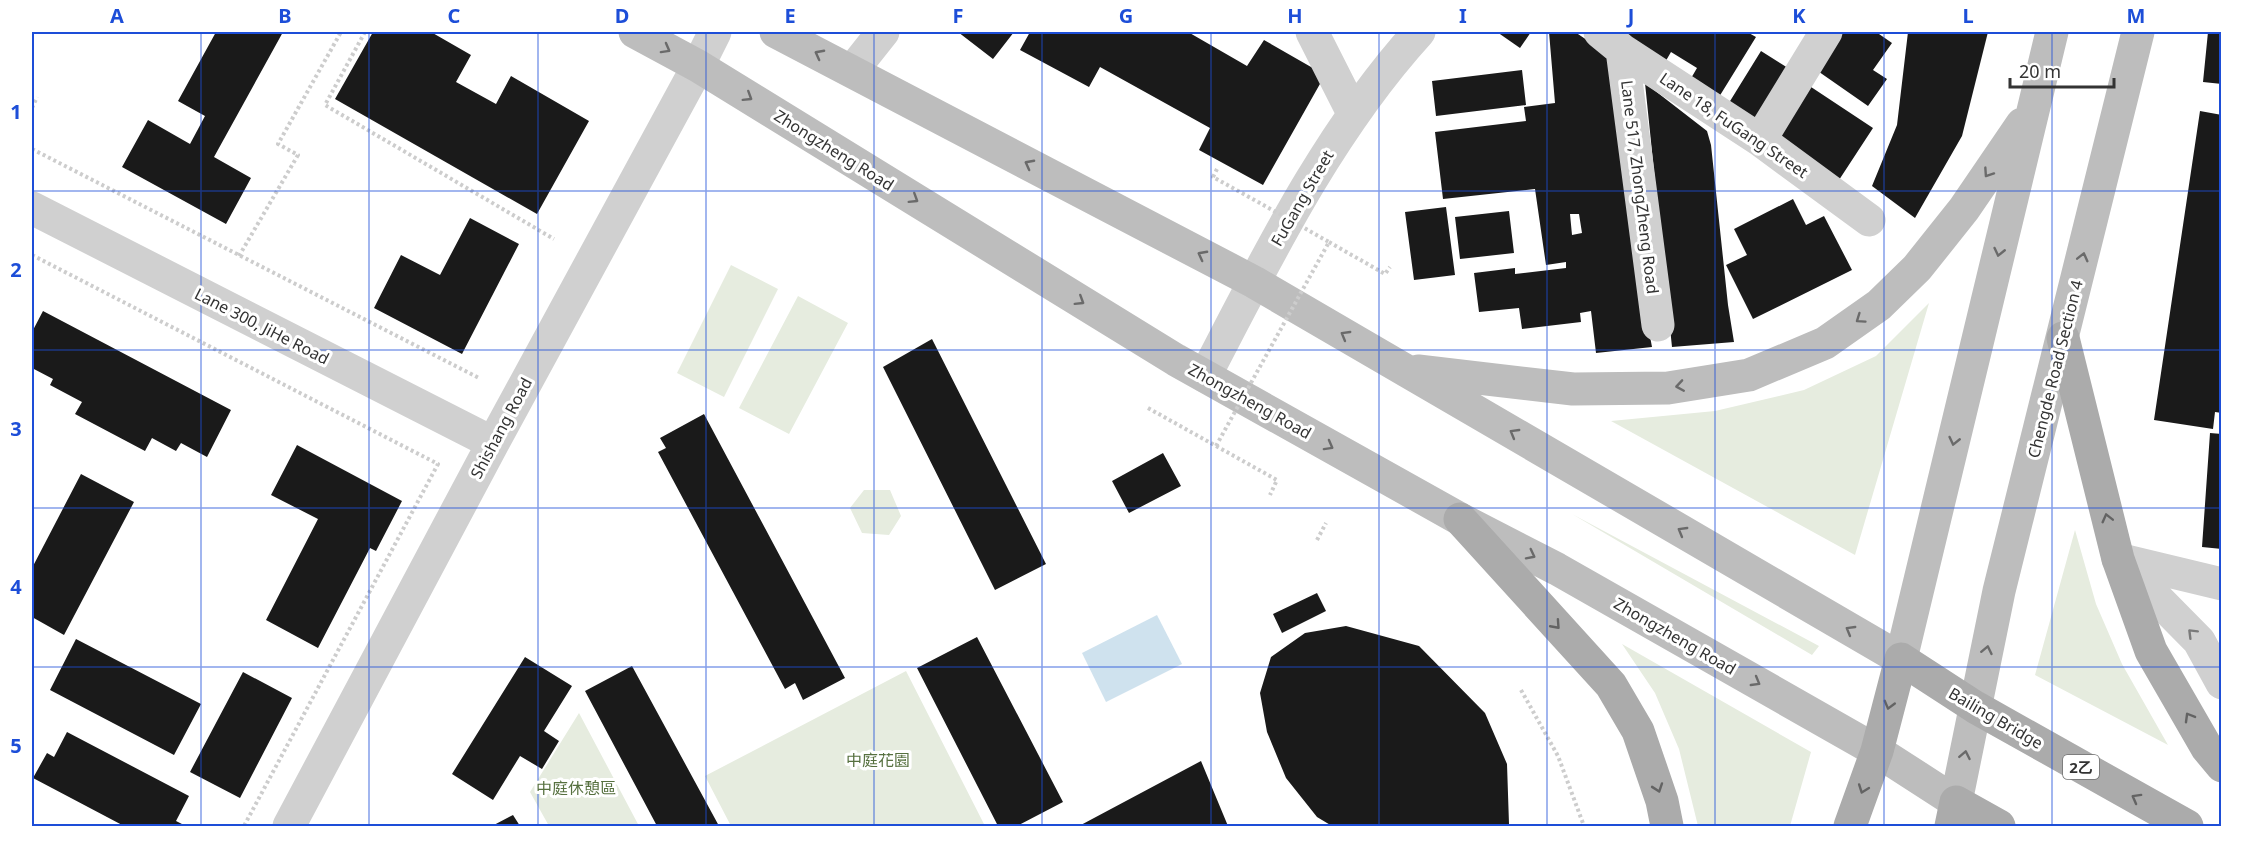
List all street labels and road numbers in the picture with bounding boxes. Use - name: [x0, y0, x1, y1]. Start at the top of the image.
- street label: Lane 18, FuGang Street: [1655, 67, 1813, 183]
- street label: Lane 517, ZhongZheng Road: [1616, 79, 1664, 295]
- street label: Zhongzheng Road: [770, 104, 898, 196]
- street label: FuGang Street: [1266, 146, 1338, 250]
- street label: Chengde Road Section 4: [2022, 278, 2088, 460]
- street label: Lane 300, JiHe Road: [191, 283, 333, 369]
- street label: Zhongzheng Road: [1185, 358, 1315, 444]
- street label: Shishang Road: [465, 374, 537, 482]
- street label: Zhongzheng Road: [1610, 592, 1740, 680]
- street label: Bailing Bridge: [1945, 682, 2047, 754]
- road number: 2乙: [2063, 755, 2099, 779]

